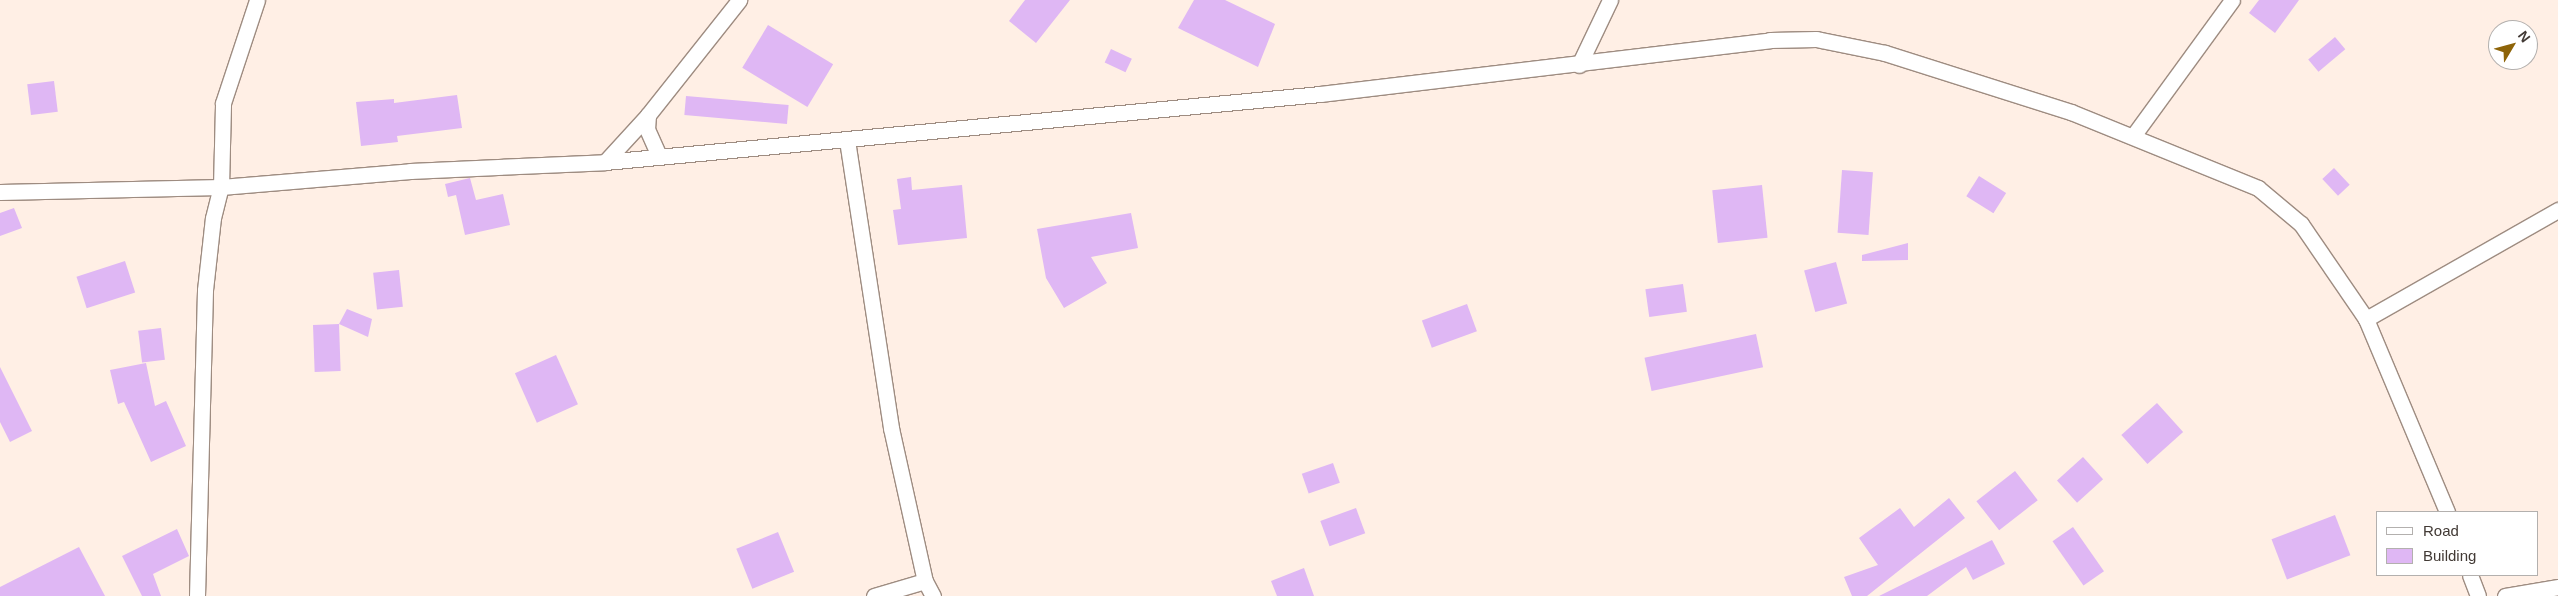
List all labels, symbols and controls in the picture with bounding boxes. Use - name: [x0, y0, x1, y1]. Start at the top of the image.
- north arrow: [2488, 20, 2538, 70]
- text: N: [2515, 28, 2534, 45]
- legend: [2376, 511, 2538, 576]
- text: Road: [2423, 522, 2459, 539]
- text: Building: [2423, 547, 2476, 564]

